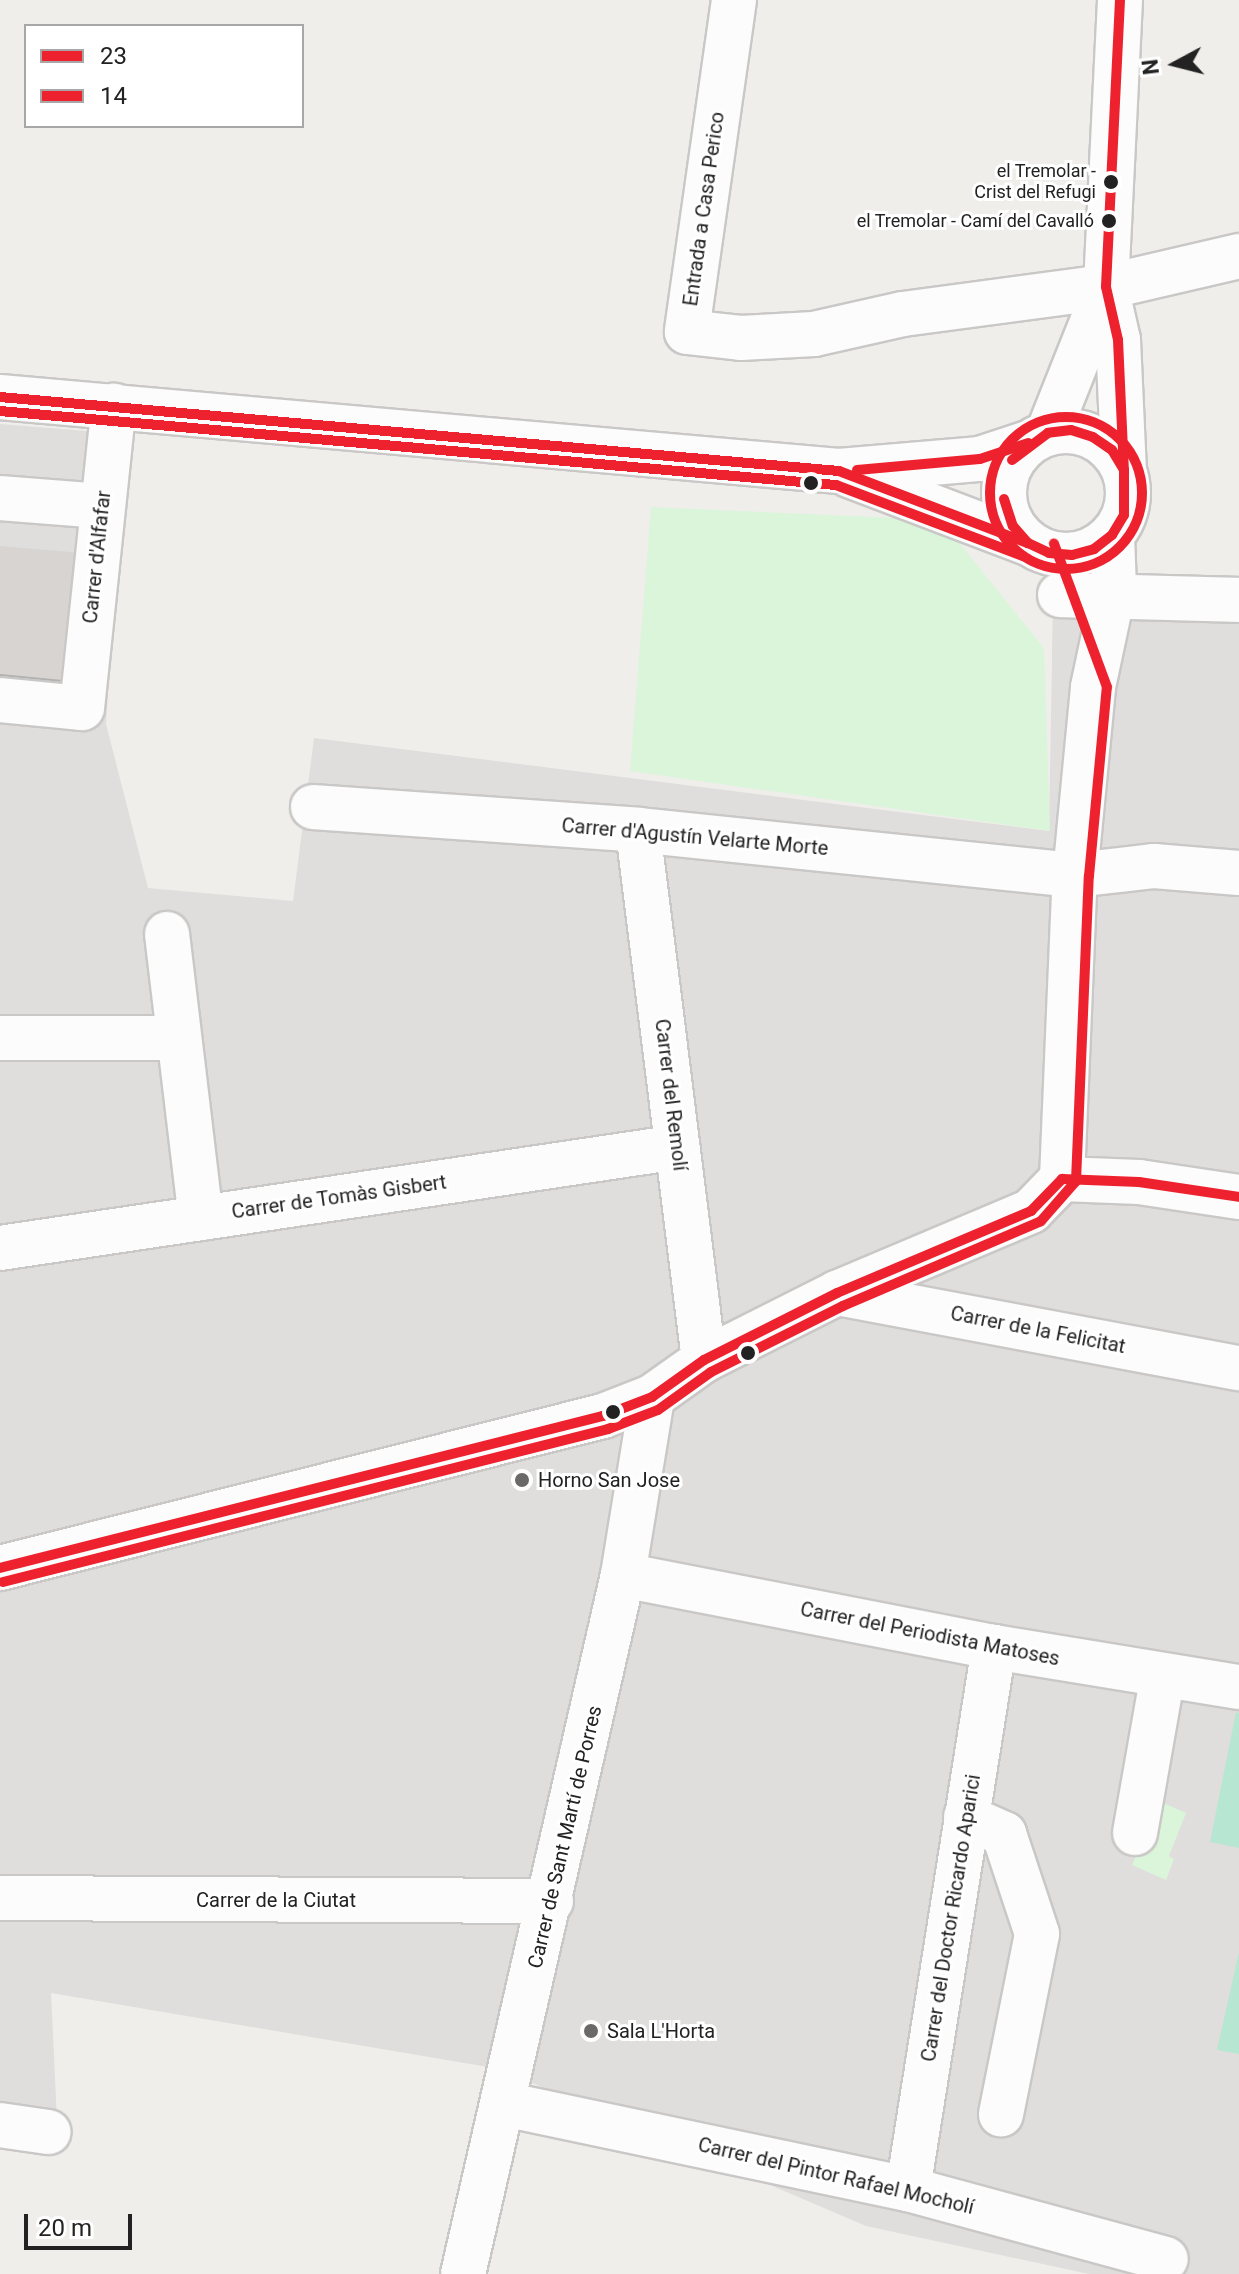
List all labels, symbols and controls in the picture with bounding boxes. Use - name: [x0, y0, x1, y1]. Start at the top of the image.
- legend: [24, 24, 304, 128]
- north arrow: [1135, 24, 1215, 104]
- text: 23: [100, 42, 127, 70]
- text: N: [1137, 58, 1164, 76]
- text: 14: [100, 82, 127, 110]
- street label: Entrada a Casa Perico: [678, 110, 730, 308]
- place label: el Tremolar - Crist del Refugi: [974, 161, 1096, 204]
- marker: el Tremolar - Crist del Refugi: [1103, 174, 1119, 190]
- place label: el Tremolar - Camí del Cavalló: [856, 210, 1094, 232]
- marker: el Tremolar - Camí del Cavalló: [1101, 213, 1117, 229]
- unlabelled marker: [803, 475, 819, 491]
- street label: Carrer d'Alfafar: [78, 489, 116, 625]
- street label: Carrer d'Agustín Velarte Morte: [561, 813, 829, 861]
- street label: Carrer del Remolí: [650, 1018, 692, 1172]
- street label: Carrer de Tomàs Gisbert: [230, 1170, 448, 1224]
- street label: Carrer de la Felicitat: [949, 1301, 1127, 1359]
- unlabelled marker: [740, 1345, 756, 1361]
- unlabelled marker: [605, 1404, 621, 1420]
- place label: Horno San Jose: [538, 1468, 680, 1492]
- marker: Horno San Jose: [513, 1471, 531, 1489]
- street label: Carrer del Periodista Matoses: [798, 1597, 1062, 1671]
- street label: Carrer de Sant Martí de Porres: [523, 1703, 607, 1971]
- street label: Carrer del Doctor Ricardo Aparici: [916, 1773, 986, 2063]
- street label: Carrer de la Ciutat: [196, 1888, 356, 1912]
- place label: Sala L'Horta: [607, 2019, 715, 2043]
- marker: Sala L'Horta: [582, 2022, 600, 2040]
- street label: Carrer del Pintor Rafael Mocholí: [696, 2133, 976, 2219]
- scale bar: [28, 2198, 136, 2248]
- text: 20 m: [38, 2214, 92, 2242]

